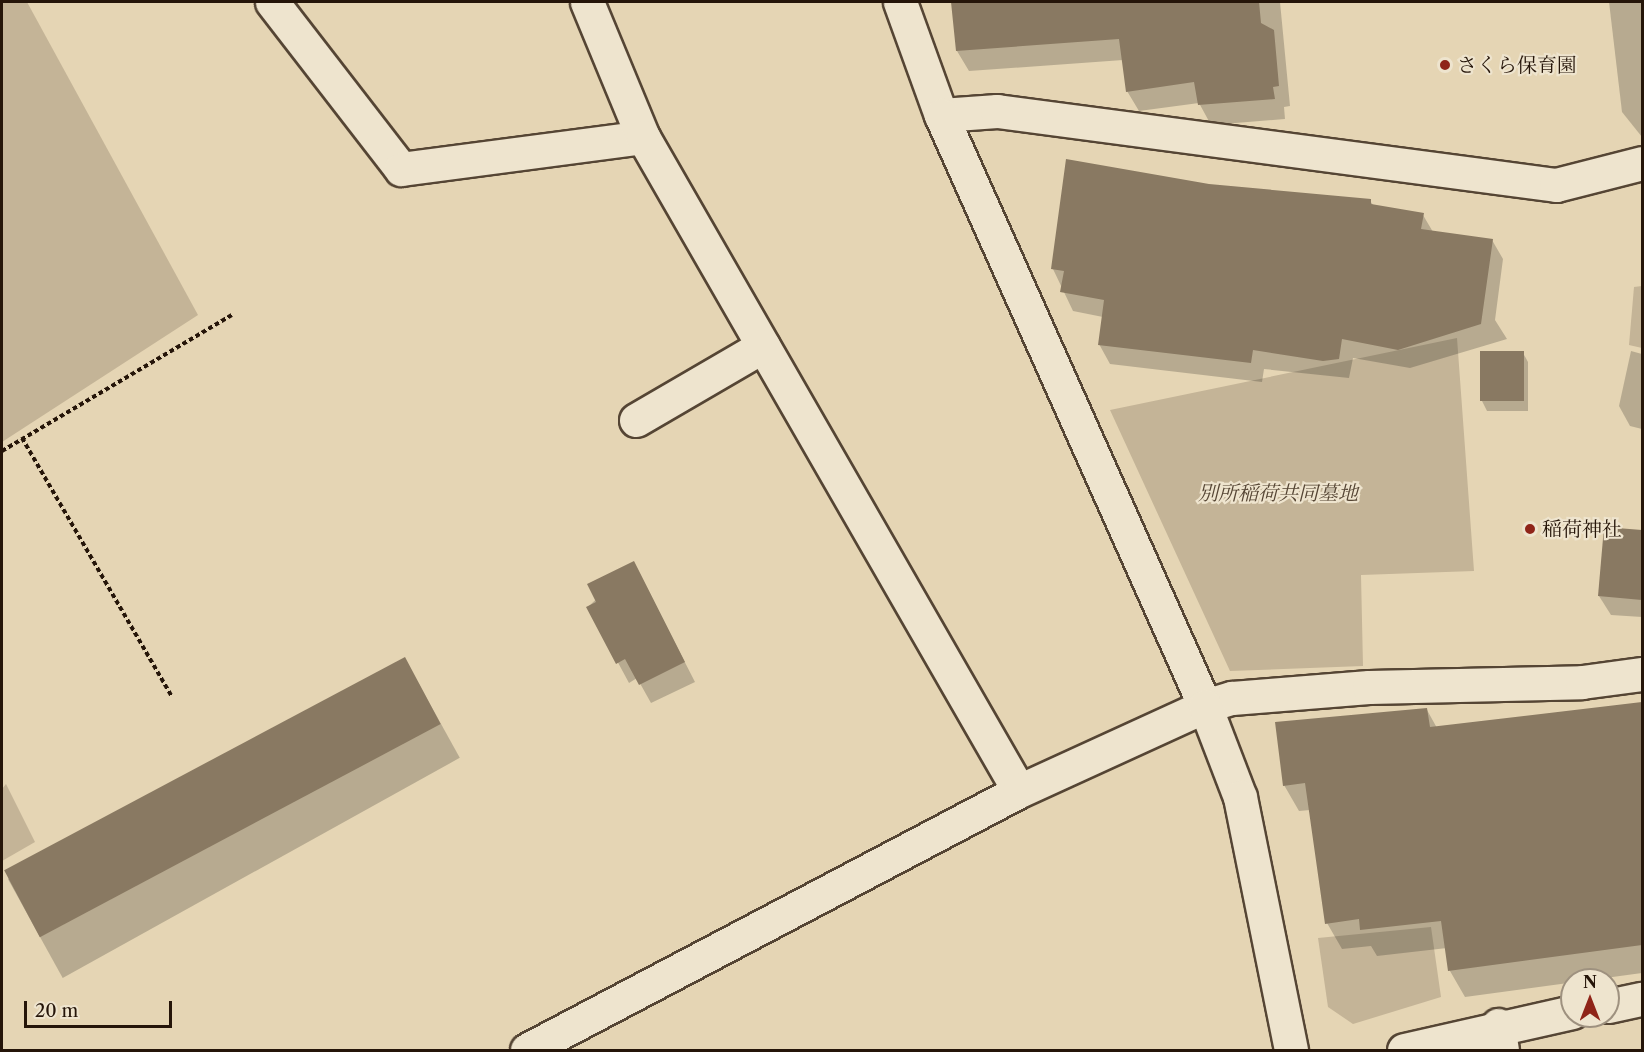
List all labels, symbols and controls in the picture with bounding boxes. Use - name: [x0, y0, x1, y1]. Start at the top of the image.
- place label: さくら保育園: [1457, 53, 1577, 77]
- marker: さくら保育園: [1438, 58, 1452, 72]
- park label: 別所稲荷共同墓地: [1198, 481, 1358, 505]
- place label: 稲荷神社: [1542, 517, 1622, 541]
- marker: 稲荷神社: [1523, 522, 1537, 536]
- north arrow: [1560, 968, 1620, 1028]
- text: N: [1583, 972, 1597, 992]
- scale bar: [27, 989, 176, 1027]
- text: 20 m: [35, 1000, 78, 1022]

